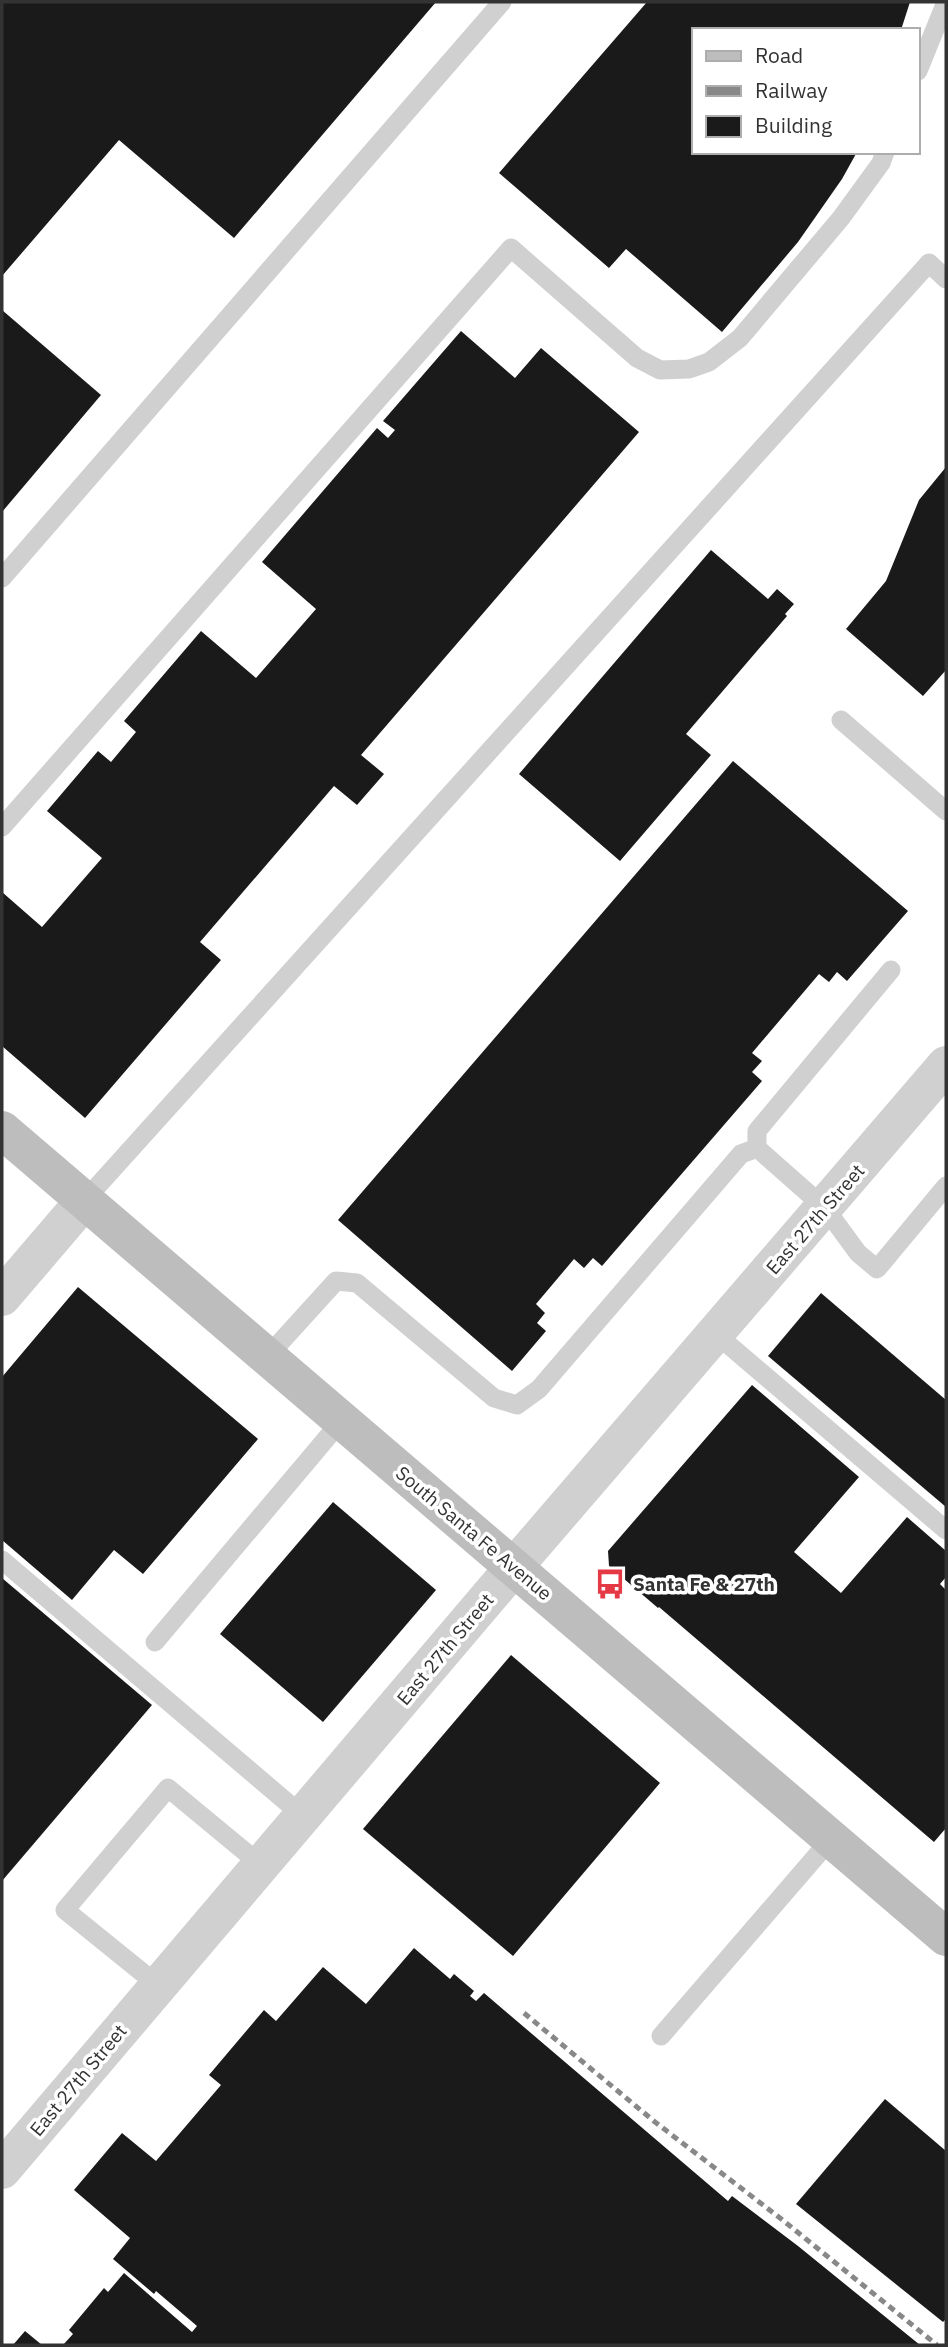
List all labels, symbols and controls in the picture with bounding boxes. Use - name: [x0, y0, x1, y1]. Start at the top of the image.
- legend: [692, 28, 920, 154]
- text: Road: [755, 41, 803, 69]
- text: Railway: [755, 76, 828, 104]
- text: Building: [755, 111, 832, 139]
- street label: East 27th Street: [761, 1159, 869, 1279]
- street label: South Santa Fe Avenue: [391, 1461, 557, 1605]
- bus stop icon: Santa Fe & 27th: [593, 1567, 627, 1601]
- place label: Santa Fe & 27th: [633, 1572, 775, 1596]
- street label: East 27th Street: [391, 1588, 499, 1710]
- street label: East 27th Street: [24, 2019, 132, 2141]

